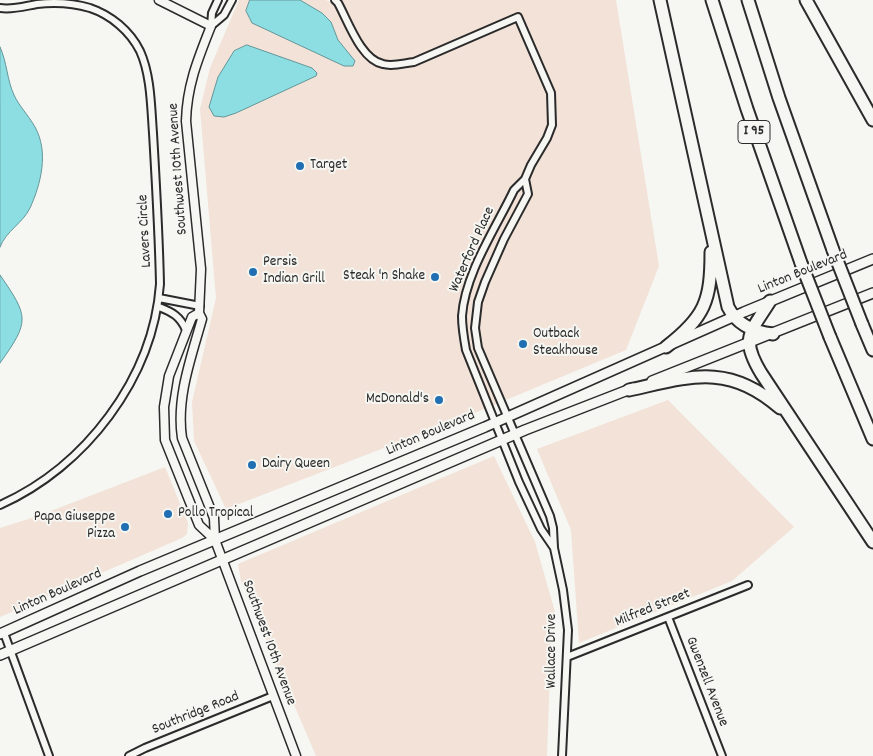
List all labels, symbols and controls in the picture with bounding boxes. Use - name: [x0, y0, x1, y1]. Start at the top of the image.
- street label: Southwest 10th Avenue: [165, 103, 193, 235]
- road number: I 95: [738, 120, 770, 144]
- place label: Target: [310, 157, 347, 175]
- marker: Target: [294, 160, 306, 172]
- street label: Lavers Circle: [135, 194, 157, 268]
- street label: Waterford Place: [446, 205, 500, 295]
- street label: Linton Boulevard: [756, 247, 850, 299]
- place label: Persis Indian Grill: [263, 254, 325, 289]
- marker: Persis Indian Grill: [247, 266, 259, 278]
- place label: Steak 'n Shake: [343, 268, 425, 286]
- marker: Steak 'n Shake: [429, 271, 441, 283]
- place label: Outback Steakhouse: [533, 326, 598, 361]
- marker: Outback Steakhouse: [517, 338, 529, 350]
- place label: McDonald's: [366, 391, 429, 409]
- marker: McDonald's: [433, 394, 445, 406]
- street label: Linton Boulevard: [384, 407, 478, 461]
- place label: Dairy Queen: [262, 456, 330, 474]
- marker: Dairy Queen: [246, 459, 258, 471]
- place label: Pollo Tropical: [178, 505, 253, 523]
- marker: Pollo Tropical: [162, 508, 174, 520]
- place label: Papa Giuseppe Pizza: [34, 509, 115, 544]
- marker: Papa Giuseppe Pizza: [119, 521, 131, 533]
- street label: Linton Boulevard: [11, 566, 105, 620]
- street label: Southwest 10th Avenue: [237, 578, 299, 708]
- street label: Milfred Street: [613, 586, 693, 632]
- street label: Wallace Drive: [544, 614, 562, 688]
- street label: Gwenzell Avenue: [681, 635, 731, 729]
- street label: Southridge Road: [150, 688, 242, 740]

